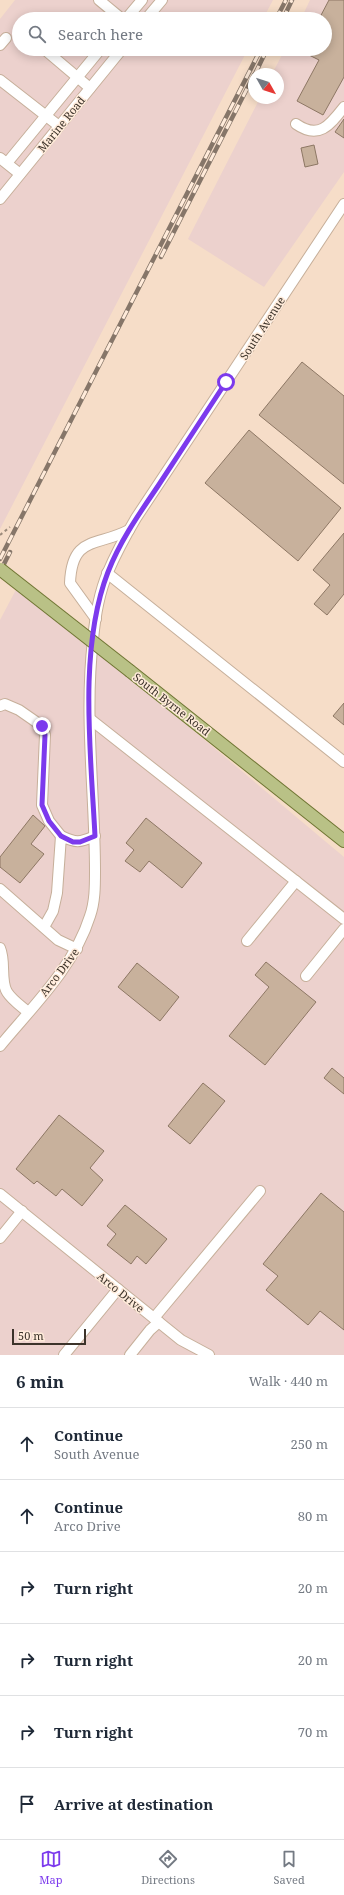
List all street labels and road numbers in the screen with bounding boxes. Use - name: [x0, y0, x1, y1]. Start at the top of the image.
- street label: Marine Road: [34, 93, 88, 155]
- street label: South Avenue: [236, 293, 288, 362]
- street label: South Byrne Road: [130, 669, 214, 739]
- street label: Arco Drive: [36, 945, 82, 999]
- street label: Arco Drive: [94, 1268, 148, 1316]

